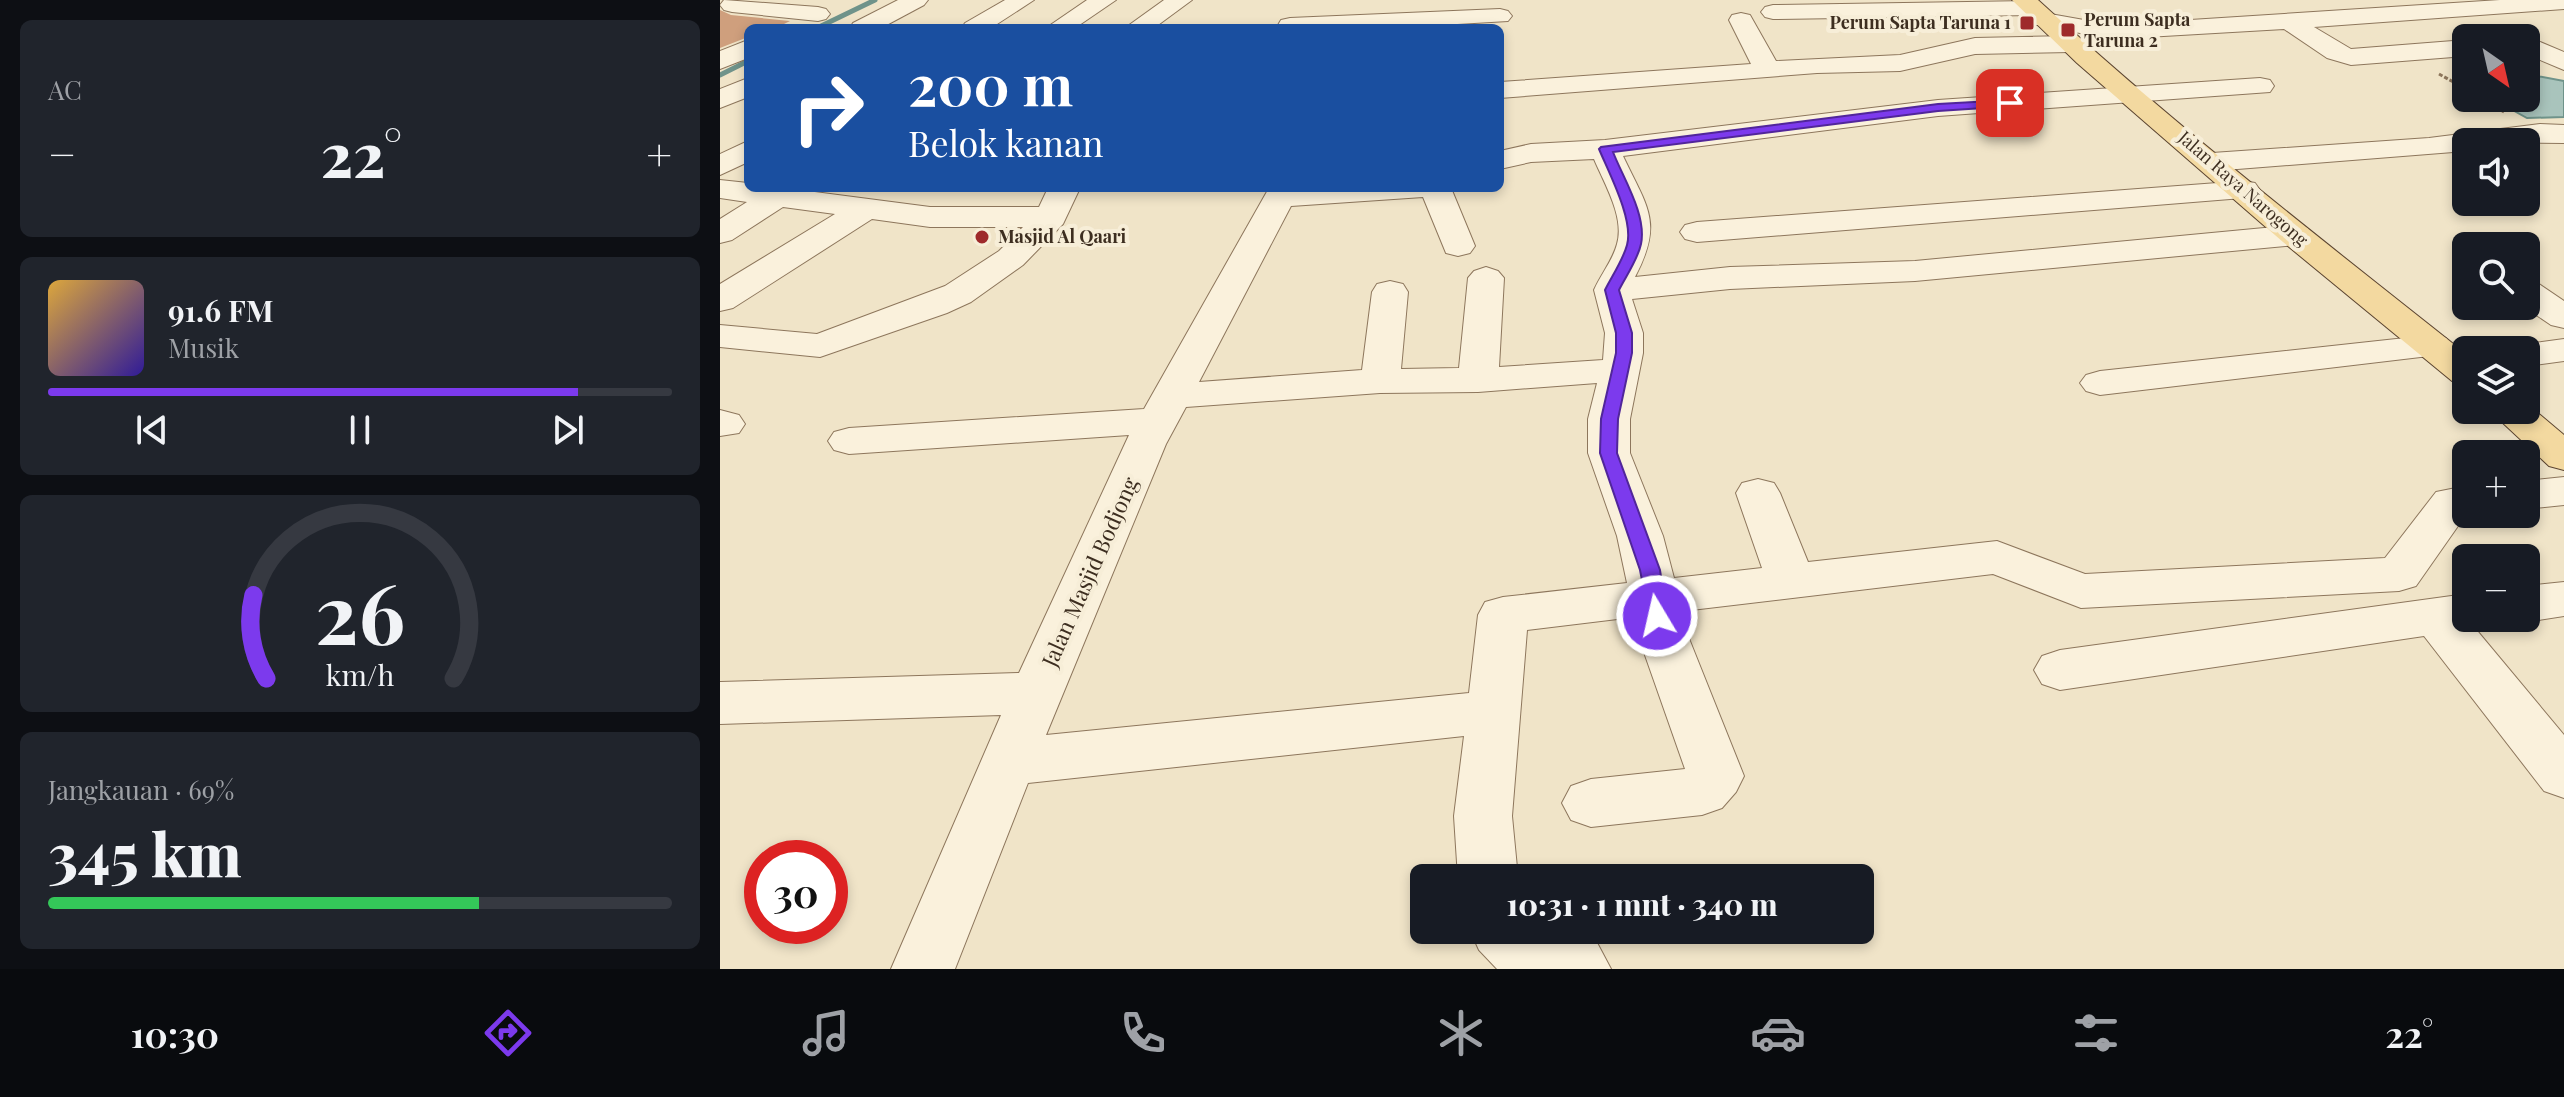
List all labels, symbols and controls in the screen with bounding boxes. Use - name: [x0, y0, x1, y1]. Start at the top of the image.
- place label: Perum Sapta Taruna 2: [2084, 7, 2191, 52]
- place label: Perum Sapta Taruna 1: [1829, 10, 2011, 34]
- marker: Perum Sapta Taruna 1: [2018, 14, 2036, 32]
- marker: Perum Sapta Taruna 2: [2059, 21, 2077, 39]
- north arrow: [2452, 24, 2540, 112]
- map controls: [2452, 24, 2540, 632]
- text: 200 m: [908, 46, 1073, 121]
- icon: right: [776, 56, 880, 160]
- pin: [1976, 69, 2044, 137]
- text: AC: [48, 72, 82, 107]
- icon: arrive: [1988, 81, 2032, 125]
- text: 22°: [321, 112, 402, 192]
- text: Belok kanan: [908, 118, 1103, 166]
- text: −: [48, 123, 76, 182]
- text: +: [646, 123, 672, 182]
- street label: Jalan Raya Narogong: [2173, 125, 2314, 252]
- button: sound: [2452, 128, 2540, 216]
- place label: Masjid Al Qaari: [998, 224, 1127, 248]
- marker: Masjid Al Qaari: [973, 228, 991, 246]
- button: search: [2452, 232, 2540, 320]
- text: 91.6 FM: [168, 290, 274, 330]
- text: Musik: [168, 330, 239, 365]
- button: layers: [2452, 336, 2540, 424]
- icon: previous: [130, 408, 174, 452]
- icon: pause: [338, 408, 382, 452]
- icon: next: [546, 408, 590, 452]
- button: +: [2452, 440, 2540, 528]
- street label: Jalan Masjid Bodjong: [1033, 472, 1145, 672]
- button: −: [2452, 544, 2540, 632]
- text: 26: [315, 555, 405, 666]
- position arrow: [1615, 574, 1699, 658]
- text: km/h: [326, 655, 394, 693]
- text: Jangkauan · 69%: [48, 772, 234, 807]
- text: 345 km: [48, 812, 242, 892]
- speed limit sign: 30: [744, 840, 848, 944]
- text: 10:31 · 1 mnt · 340 m: [1507, 884, 1777, 924]
- icon: directions: [480, 1005, 536, 1061]
- icon: music: [798, 1005, 854, 1061]
- icon: phone: [1115, 1005, 1171, 1061]
- icon: climate: [1433, 1005, 1489, 1061]
- icon: car: [1750, 1005, 1806, 1061]
- icon: filters: [2068, 1005, 2124, 1061]
- text: 10:30: [131, 1009, 219, 1057]
- text: 22°: [2385, 1009, 2433, 1057]

